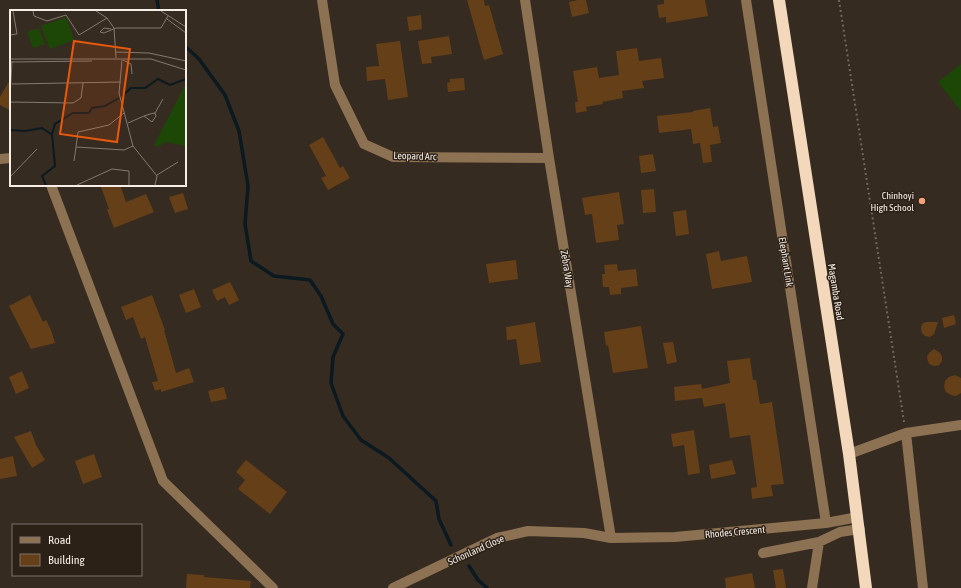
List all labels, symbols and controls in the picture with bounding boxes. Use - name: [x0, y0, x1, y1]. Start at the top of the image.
- inset map: [10, 10, 186, 186]
- street label: Leopard Arc: [393, 150, 437, 162]
- place label: Chinhoyi High School: [871, 190, 914, 213]
- marker: Chinhoyi High School: [917, 196, 927, 206]
- street label: Elephant Link: [777, 236, 795, 288]
- street label: Zebra Way: [559, 249, 575, 289]
- street label: Magamba Road: [826, 263, 846, 321]
- legend: [12, 524, 142, 576]
- street label: Rhodes Crescent: [705, 524, 766, 540]
- text: Road: [48, 533, 71, 547]
- street label: Schonland Close: [446, 533, 506, 567]
- text: Building: [48, 553, 86, 567]

